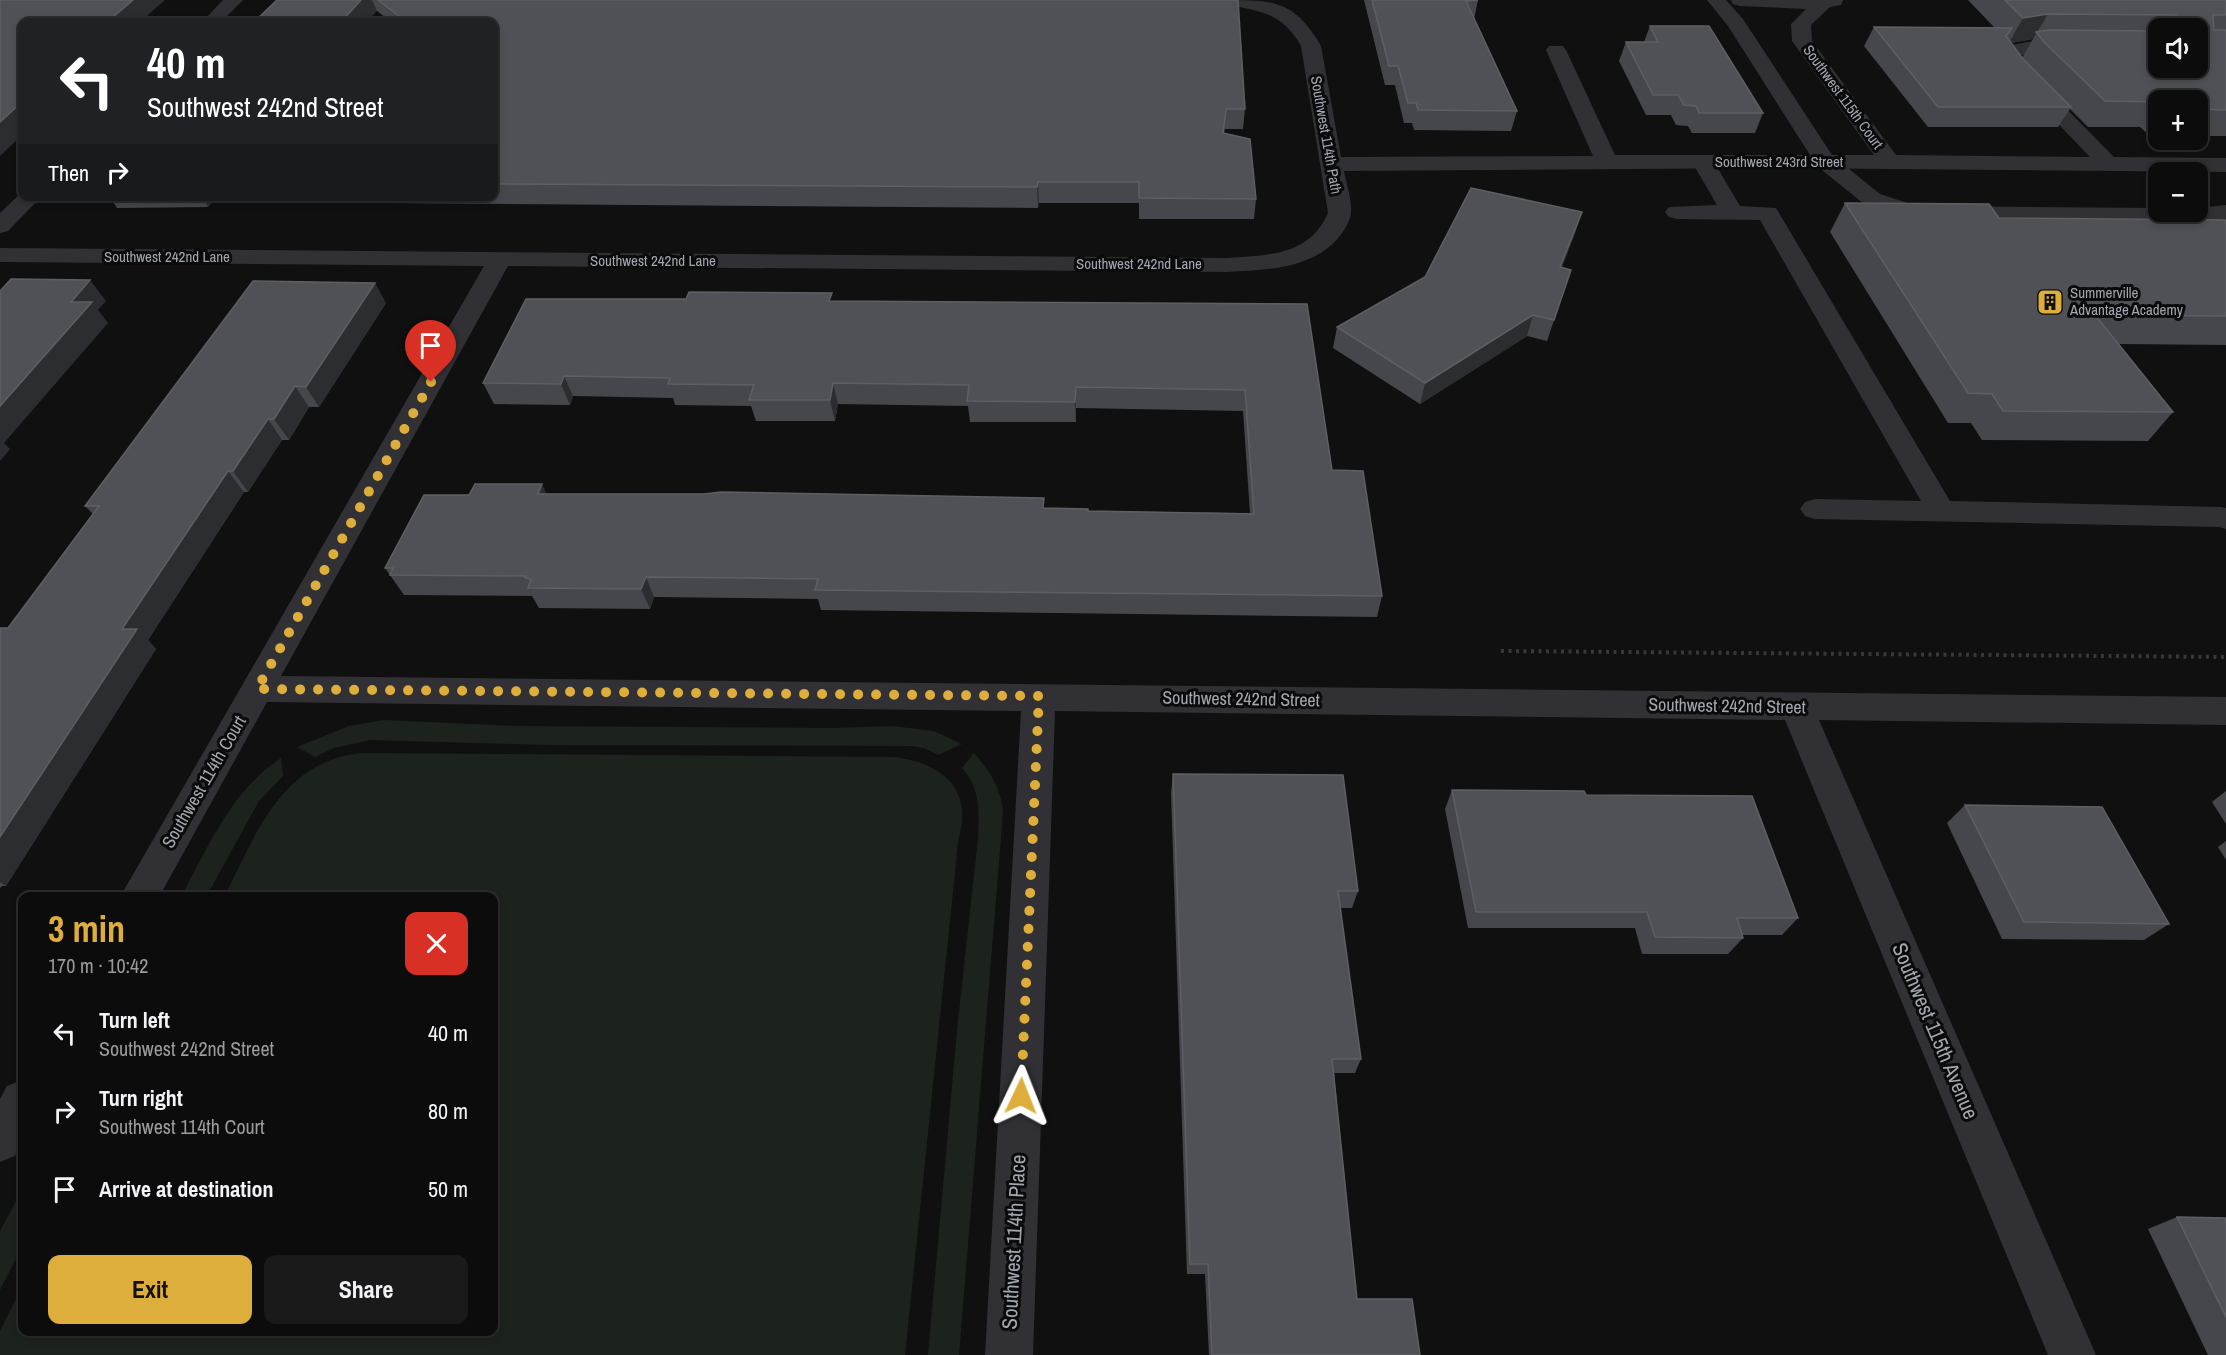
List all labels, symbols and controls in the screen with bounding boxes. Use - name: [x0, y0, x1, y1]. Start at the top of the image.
- map controls: [2148, 18, 2208, 222]
- button: sound: [2148, 18, 2208, 78]
- text: 40 m: [147, 35, 226, 91]
- street label: Southwest 115th Court: [1798, 40, 1889, 154]
- icon: left: [48, 42, 126, 120]
- street label: Southwest 114th Path: [1306, 74, 1347, 196]
- text: Southwest 242nd Street: [147, 89, 383, 125]
- button: +: [2148, 90, 2208, 150]
- street label: Southwest 243rd Street: [1715, 151, 1844, 172]
- icon: right: [101, 156, 134, 189]
- text: Then: [48, 158, 89, 188]
- button: −: [2148, 162, 2208, 222]
- street label: Southwest 242nd Lane: [104, 246, 230, 267]
- street label: Southwest 242nd Lane: [590, 250, 716, 271]
- street label: Southwest 242nd Lane: [1076, 253, 1202, 274]
- place label: Summerville Advantage Academy: [2069, 282, 2184, 320]
- building icon: Summerville Advantage Academy: [2035, 287, 2065, 317]
- pin: [405, 320, 456, 382]
- icon: arrive: [414, 329, 447, 362]
- street label: Southwest 242nd Street: [1162, 685, 1320, 712]
- street label: Southwest 242nd Street: [1648, 692, 1806, 719]
- street label: Southwest 114th Court: [155, 711, 252, 853]
- text: 3 min: [48, 905, 125, 953]
- button: close: [405, 912, 468, 975]
- street label: Southwest 115th Avenue: [1885, 938, 1986, 1123]
- text: 170 m · 10:42: [48, 952, 148, 979]
- text: Turn left: [99, 1005, 170, 1035]
- icon: left: [48, 1017, 81, 1050]
- text: 40 m: [428, 1018, 468, 1048]
- text: Southwest 242nd Street: [99, 1035, 274, 1062]
- position arrow: [989, 1064, 1053, 1128]
- text: Turn right: [99, 1083, 183, 1113]
- icon: right: [48, 1095, 81, 1128]
- text: 80 m: [428, 1096, 468, 1126]
- text: Southwest 114th Court: [99, 1113, 265, 1140]
- street label: Southwest 114th Place: [994, 1154, 1033, 1330]
- icon: arrive: [48, 1173, 81, 1206]
- text: Arrive at destination: [99, 1174, 273, 1204]
- text: 50 m: [428, 1174, 468, 1204]
- button: Exit: [48, 1255, 252, 1324]
- button: Share: [264, 1255, 468, 1324]

